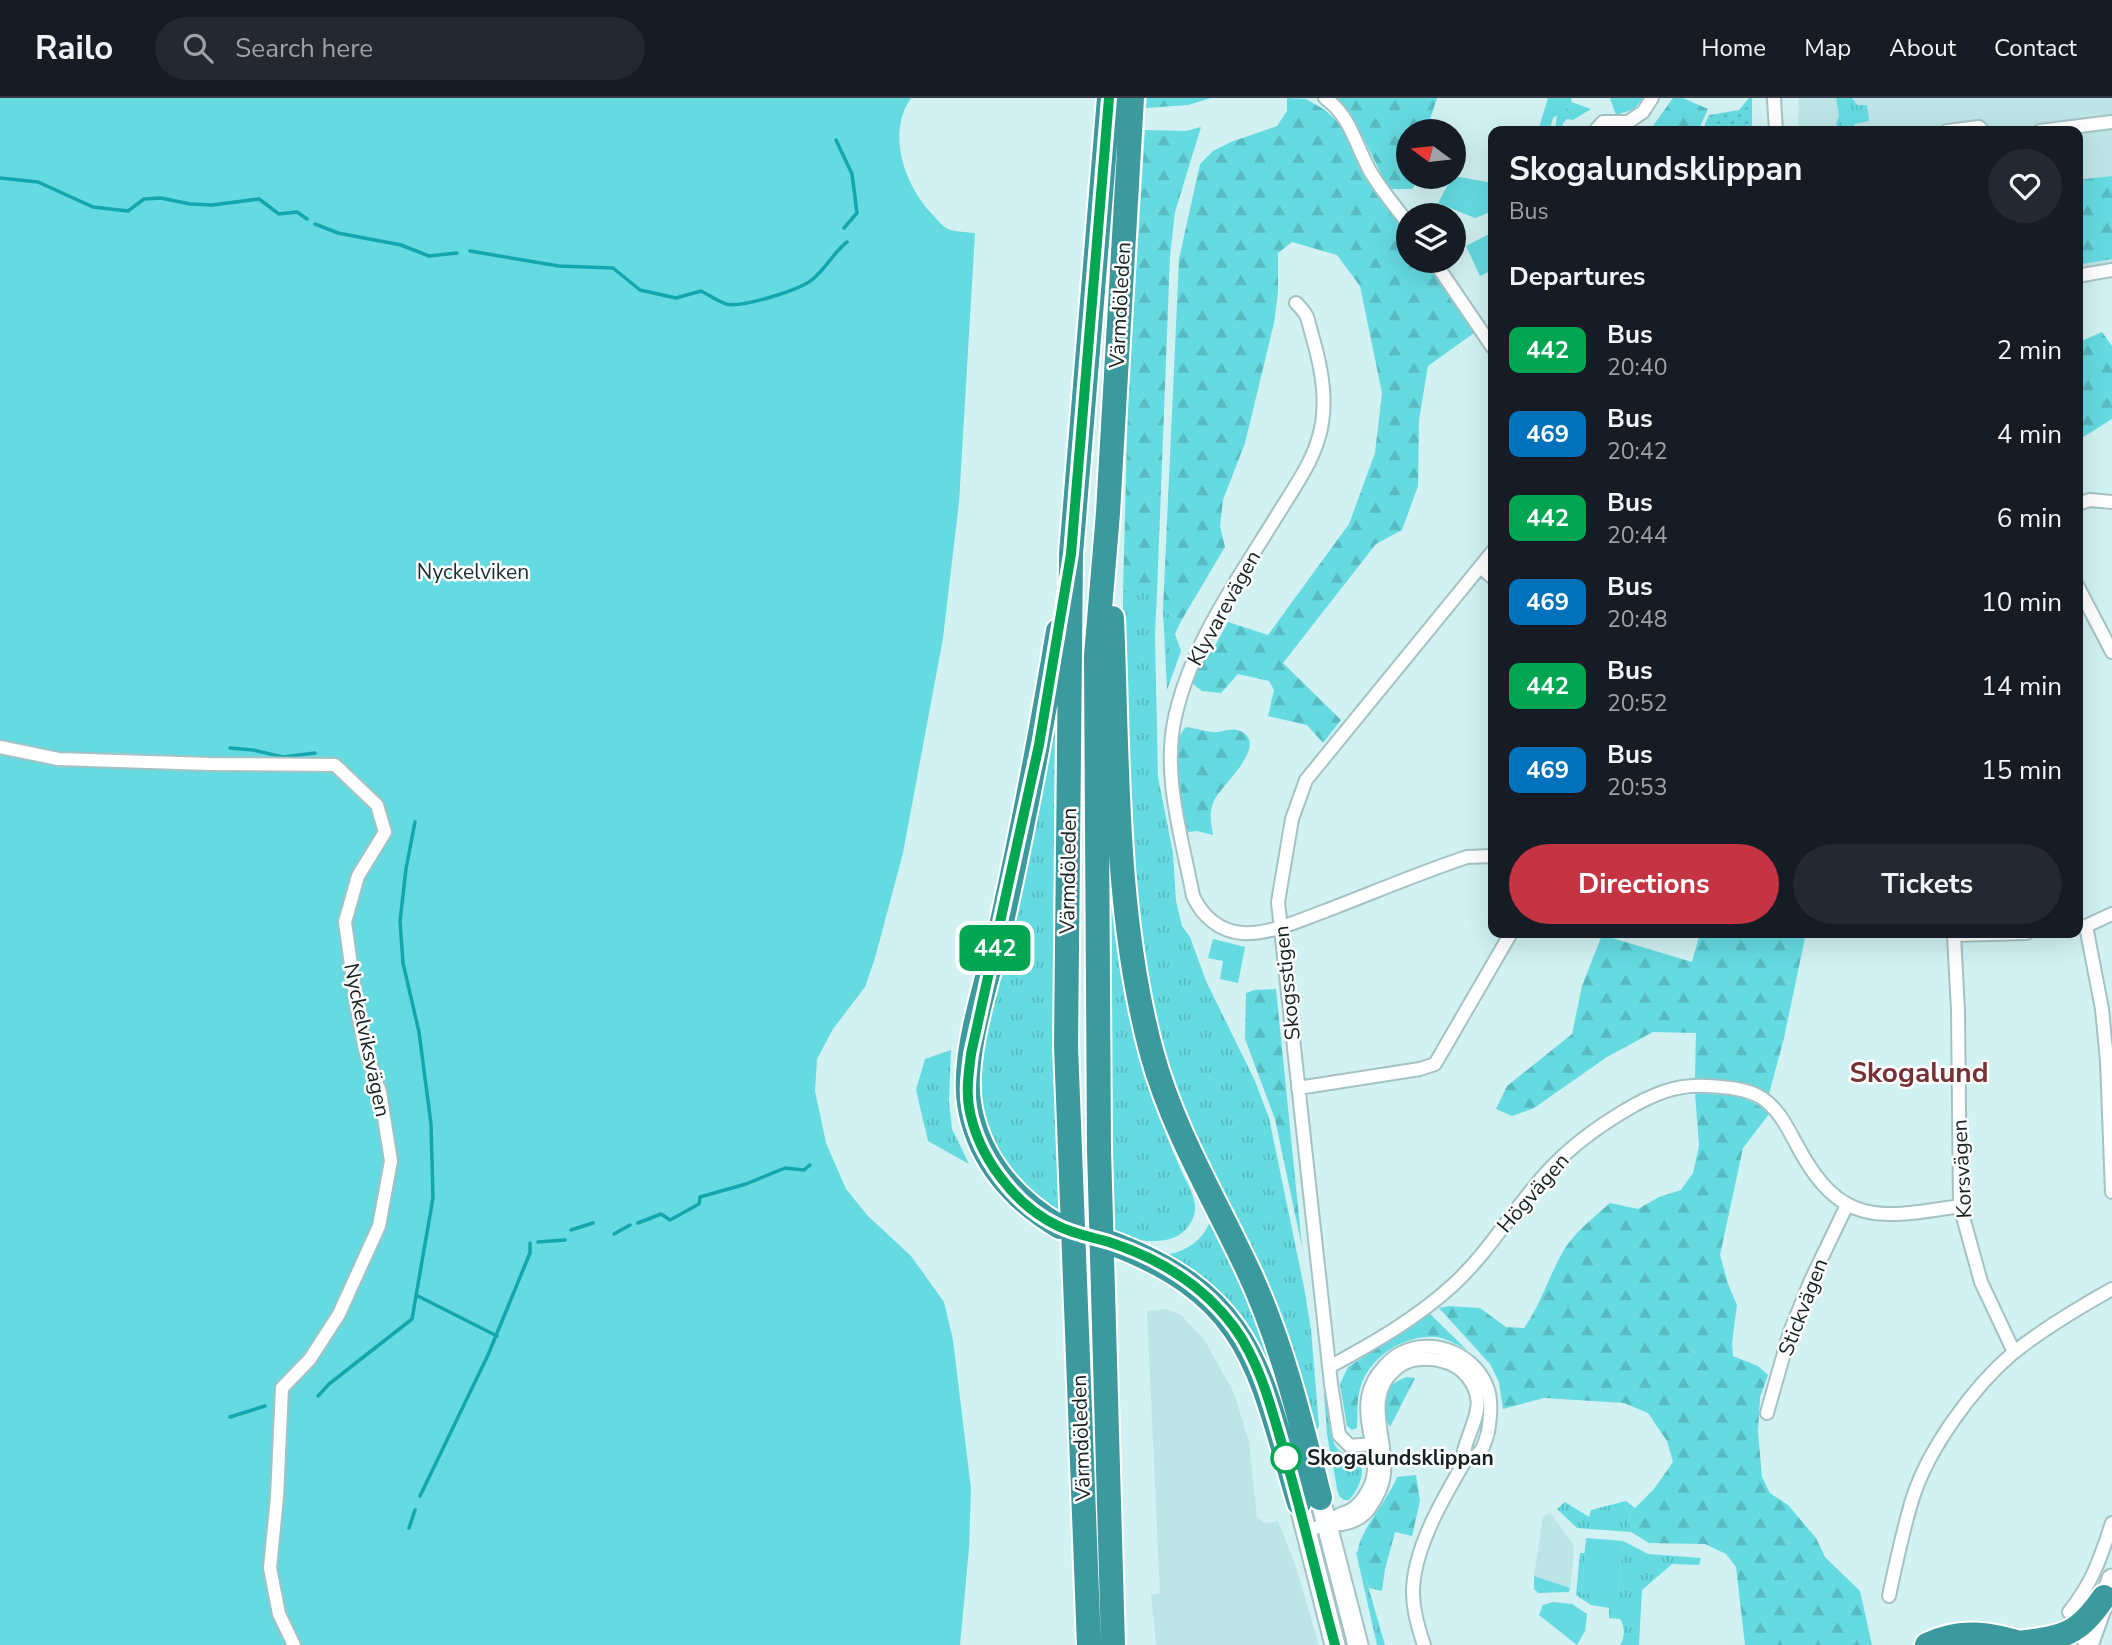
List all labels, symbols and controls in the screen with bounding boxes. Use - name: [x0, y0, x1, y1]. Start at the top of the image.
- search box: [155, 17, 645, 80]
- text: Railo: [35, 26, 113, 71]
- icon: search: [179, 29, 217, 67]
- text: Search here: [235, 31, 373, 66]
- text: Home: [1701, 32, 1766, 64]
- text: Map: [1804, 32, 1851, 64]
- text: About: [1889, 32, 1956, 64]
- text: Contact: [1994, 32, 2077, 64]
- north arrow: [1396, 119, 1466, 189]
- map controls: [1396, 119, 1466, 273]
- text: Skogalundsklippan: [1509, 147, 1803, 192]
- button: heart: [1988, 149, 2062, 223]
- text: Bus: [1509, 196, 1549, 227]
- button: layers: [1396, 203, 1466, 273]
- street label: Värmdöleden: [1103, 241, 1137, 370]
- text: Departures: [1509, 259, 1645, 294]
- text: Bus: [1607, 317, 1653, 352]
- text: 2 min: [1997, 333, 2062, 368]
- text: 442: [1526, 334, 1569, 366]
- text: 20:40: [1607, 352, 1667, 383]
- text: Bus: [1607, 401, 1653, 436]
- text: 4 min: [1997, 417, 2062, 452]
- text: 469: [1526, 418, 1569, 450]
- text: 20:42: [1607, 436, 1667, 467]
- text: Bus: [1607, 485, 1653, 520]
- text: 6 min: [1997, 501, 2062, 536]
- text: 442: [1526, 502, 1569, 534]
- text: 20:44: [1607, 520, 1667, 551]
- street label: Klyvarevägen: [1181, 545, 1267, 671]
- park label: Nyckelviken: [417, 558, 529, 586]
- text: Bus: [1607, 569, 1653, 604]
- text: 10 min: [1981, 585, 2062, 620]
- text: 469: [1526, 586, 1569, 618]
- text: 20:48: [1607, 604, 1667, 635]
- text: Bus: [1607, 653, 1653, 688]
- text: 14 min: [1981, 669, 2062, 704]
- text: 442: [1526, 670, 1569, 702]
- text: 20:52: [1607, 688, 1667, 719]
- text: Bus: [1607, 737, 1653, 772]
- text: 15 min: [1981, 753, 2062, 788]
- text: 469: [1526, 754, 1569, 786]
- text: 20:53: [1607, 772, 1667, 803]
- street label: Värmdöleden: [1053, 808, 1083, 935]
- button: Directions: [1509, 844, 1779, 924]
- button: Tickets: [1793, 844, 2062, 924]
- street label: Skogsstigen: [1267, 924, 1307, 1042]
- line badge: 442: [955, 925, 1035, 971]
- text: 442: [973, 932, 1017, 964]
- street label: Nyckelviksvägen: [337, 961, 397, 1119]
- district label: Skogalund: [1849, 1054, 1989, 1092]
- street label: Korsvägen: [1945, 1119, 1979, 1219]
- street label: Högvägen: [1491, 1147, 1575, 1239]
- street label: Stickvägen: [1772, 1254, 1834, 1360]
- street label: Värmdöleden: [1065, 1374, 1097, 1503]
- marker: Skogalundsklippan: [1271, 1443, 1301, 1473]
- place label: Skogalundsklippan: [1307, 1444, 1494, 1472]

